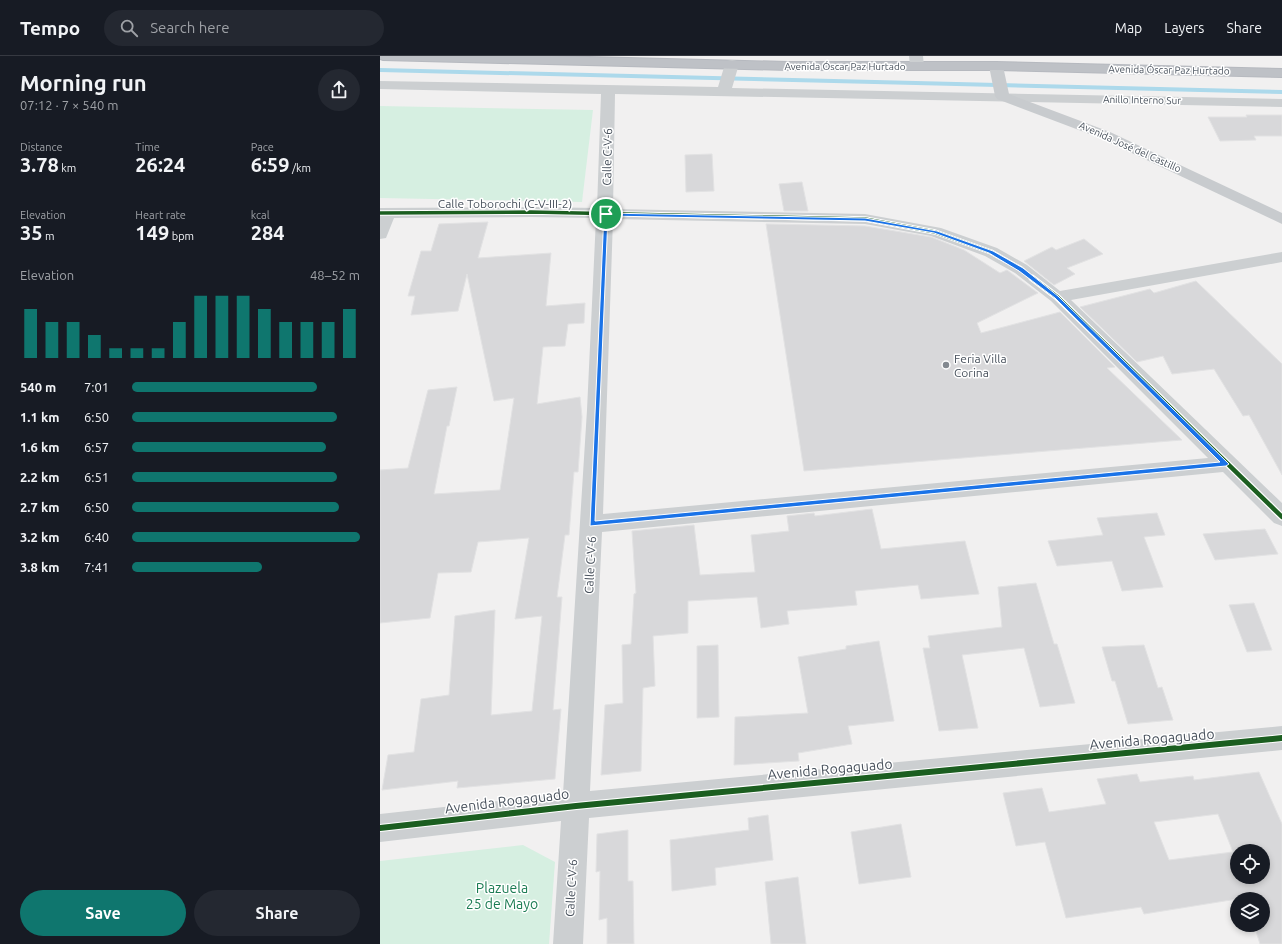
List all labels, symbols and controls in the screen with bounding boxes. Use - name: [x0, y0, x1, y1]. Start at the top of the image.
- search box: [104, 10, 384, 46]
- text: Tempo: [20, 17, 80, 39]
- icon: search: [118, 17, 140, 39]
- text: Search here: [150, 19, 230, 36]
- text: Map: [1115, 20, 1142, 36]
- text: Layers: [1164, 20, 1204, 36]
- text: Share: [1226, 20, 1262, 36]
- street label: Avenida Óscar Paz Hurtado: [784, 60, 906, 72]
- street label: Avenida Óscar Paz Hurtado: [1108, 62, 1230, 77]
- button: share: [318, 69, 360, 111]
- text: Morning run: [20, 70, 147, 95]
- street label: Anillo Interno Sur: [1103, 94, 1181, 106]
- text: 07:12 · 7 × 540 m: [20, 98, 119, 112]
- street label: Avenida José del Castillo: [1077, 120, 1183, 175]
- street label: Calle C-V-6: [600, 128, 614, 186]
- text: Distance: [20, 141, 63, 153]
- text: Time: [135, 141, 160, 153]
- text: Pace: [251, 141, 274, 153]
- text: 3.78: [20, 153, 59, 176]
- text: 26:24: [135, 153, 185, 176]
- text: 6:59: [251, 153, 289, 176]
- text: km: [59, 162, 76, 174]
- text: /km: [289, 162, 311, 174]
- street label: Calle Toborochi (C-V-III-2): [438, 197, 572, 211]
- pin: [589, 197, 623, 231]
- icon: arrive: [595, 203, 617, 225]
- text: Elevation: [20, 209, 66, 221]
- text: Heart rate: [135, 209, 186, 221]
- text: kcal: [251, 209, 270, 221]
- text: 35: [20, 221, 43, 244]
- text: 149: [135, 221, 169, 244]
- text: 284: [251, 221, 285, 244]
- text: m: [43, 230, 55, 242]
- text: bpm: [169, 230, 194, 242]
- text: Elevation: [20, 268, 74, 282]
- text: 48–52 m: [310, 268, 360, 282]
- place label: Feria Villa Corina: [954, 352, 1007, 379]
- marker: Feria Villa Corina: [941, 360, 951, 370]
- text: 540 m: [20, 380, 56, 394]
- text: 7:01: [84, 380, 109, 394]
- text: 1.1 km: [20, 410, 59, 424]
- text: 6:50: [84, 410, 109, 424]
- text: 1.6 km: [20, 440, 59, 454]
- text: 6:57: [84, 440, 109, 454]
- text: 2.2 km: [20, 470, 59, 484]
- text: 6:51: [84, 470, 109, 484]
- text: 2.7 km: [20, 500, 59, 514]
- text: 6:50: [84, 500, 109, 514]
- text: 3.2 km: [20, 530, 59, 544]
- text: 6:40: [84, 530, 109, 544]
- street label: Calle C-V-6: [582, 536, 598, 594]
- text: 3.8 km: [20, 560, 59, 574]
- text: 7:41: [84, 560, 109, 574]
- street label: Avenida Rogaguado: [1089, 726, 1215, 752]
- street label: Avenida Rogaguado: [767, 756, 893, 782]
- street label: Avenida Rogaguado: [444, 785, 570, 817]
- map controls: [1230, 844, 1270, 932]
- button: locate: [1230, 844, 1270, 884]
- street label: Calle C-V-6: [563, 859, 579, 917]
- park label: Plazuela 25 de Mayo: [466, 880, 538, 912]
- button: Save: [20, 890, 186, 936]
- button: Share: [194, 890, 360, 936]
- button: layers: [1230, 892, 1270, 932]

